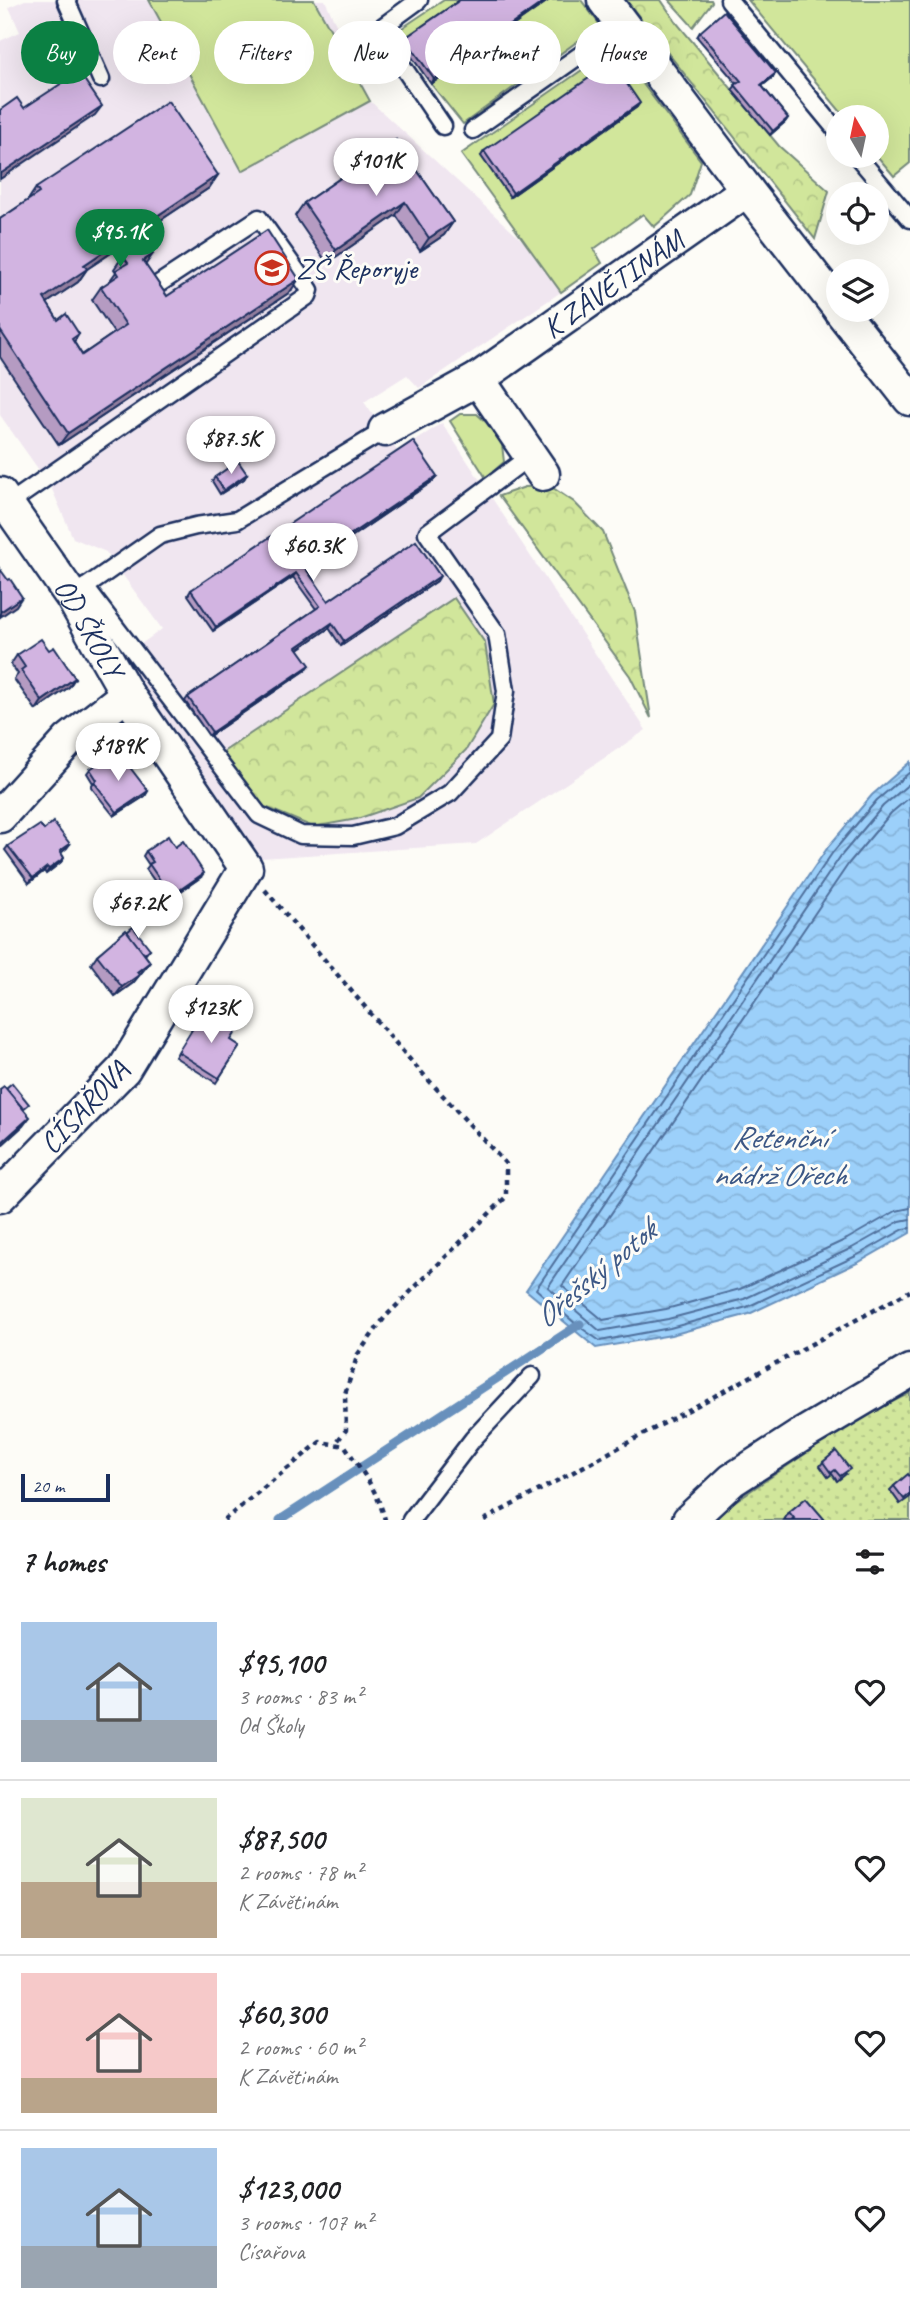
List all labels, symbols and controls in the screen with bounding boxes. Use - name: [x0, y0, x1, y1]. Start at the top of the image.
- chip: Buy: [21, 21, 99, 84]
- chip: Rent: [113, 21, 200, 84]
- chip: Filters: [214, 21, 314, 84]
- chip: New: [328, 21, 411, 84]
- chip: Apartment: [425, 21, 561, 84]
- chip: House: [575, 21, 670, 84]
- north arrow: [826, 105, 889, 168]
- map controls: [826, 105, 889, 322]
- pin: $101K: [327, 138, 425, 198]
- text: $101K: [349, 146, 403, 175]
- button: locate: [826, 182, 889, 245]
- pin: $95.1K: [63, 210, 177, 269]
- text: $95.1K: [92, 217, 149, 246]
- street label: K ZÁVĚTINÁM: [535, 220, 693, 347]
- school or university icon: ZŠ Řeporyje: [253, 249, 291, 287]
- place label: ZŠ Řeporyje: [296, 249, 419, 287]
- button: layers: [826, 259, 889, 322]
- pin: $87.5K: [174, 416, 288, 476]
- text: $87.5K: [202, 424, 260, 453]
- pin: $60.3K: [256, 524, 370, 583]
- text: $60.3K: [284, 531, 342, 560]
- street label: OD ŠKOLY: [45, 570, 135, 688]
- pin: $189K: [69, 724, 167, 783]
- text: $189K: [92, 731, 144, 760]
- pin: $67.2K: [81, 880, 195, 940]
- text: $67.2K: [109, 888, 167, 917]
- pin: $123K: [162, 986, 260, 1045]
- text: $123K: [184, 993, 238, 1022]
- street label: CÍSAŘOVA: [31, 1052, 137, 1162]
- water label: Retenční nádrž Ořech: [712, 1117, 848, 1195]
- water label: Ořešský potok: [526, 1207, 669, 1337]
- scale bar: [21, 1471, 110, 1503]
- text: 20 m: [32, 1474, 64, 1498]
- text: 7 homes: [21, 1543, 106, 1581]
- icon: filters: [851, 1543, 889, 1581]
- text: $95,100: [238, 1644, 324, 1682]
- icon: home: [77, 1650, 161, 1734]
- icon: heart: [851, 1673, 889, 1711]
- text: 3 rooms · 83 m²: [238, 1682, 362, 1711]
- text: Od Školy: [238, 1711, 304, 1740]
- text: $87,500: [238, 1820, 324, 1858]
- icon: home: [77, 1826, 161, 1910]
- icon: heart: [851, 1849, 889, 1887]
- text: 2 rooms · 78 m²: [238, 1858, 362, 1887]
- text: K Závětinám: [238, 1887, 337, 1916]
- text: $60,300: [238, 1995, 326, 2033]
- icon: home: [77, 2001, 161, 2085]
- icon: heart: [851, 2024, 889, 2062]
- text: 2 rooms · 60 m²: [238, 2033, 362, 2062]
- text: K Závětinám: [238, 2062, 337, 2091]
- text: $123,000: [238, 2170, 338, 2208]
- icon: home: [77, 2176, 161, 2260]
- icon: heart: [851, 2199, 889, 2237]
- text: 3 rooms · 107 m²: [238, 2208, 373, 2237]
- text: Císařova: [238, 2237, 304, 2266]

